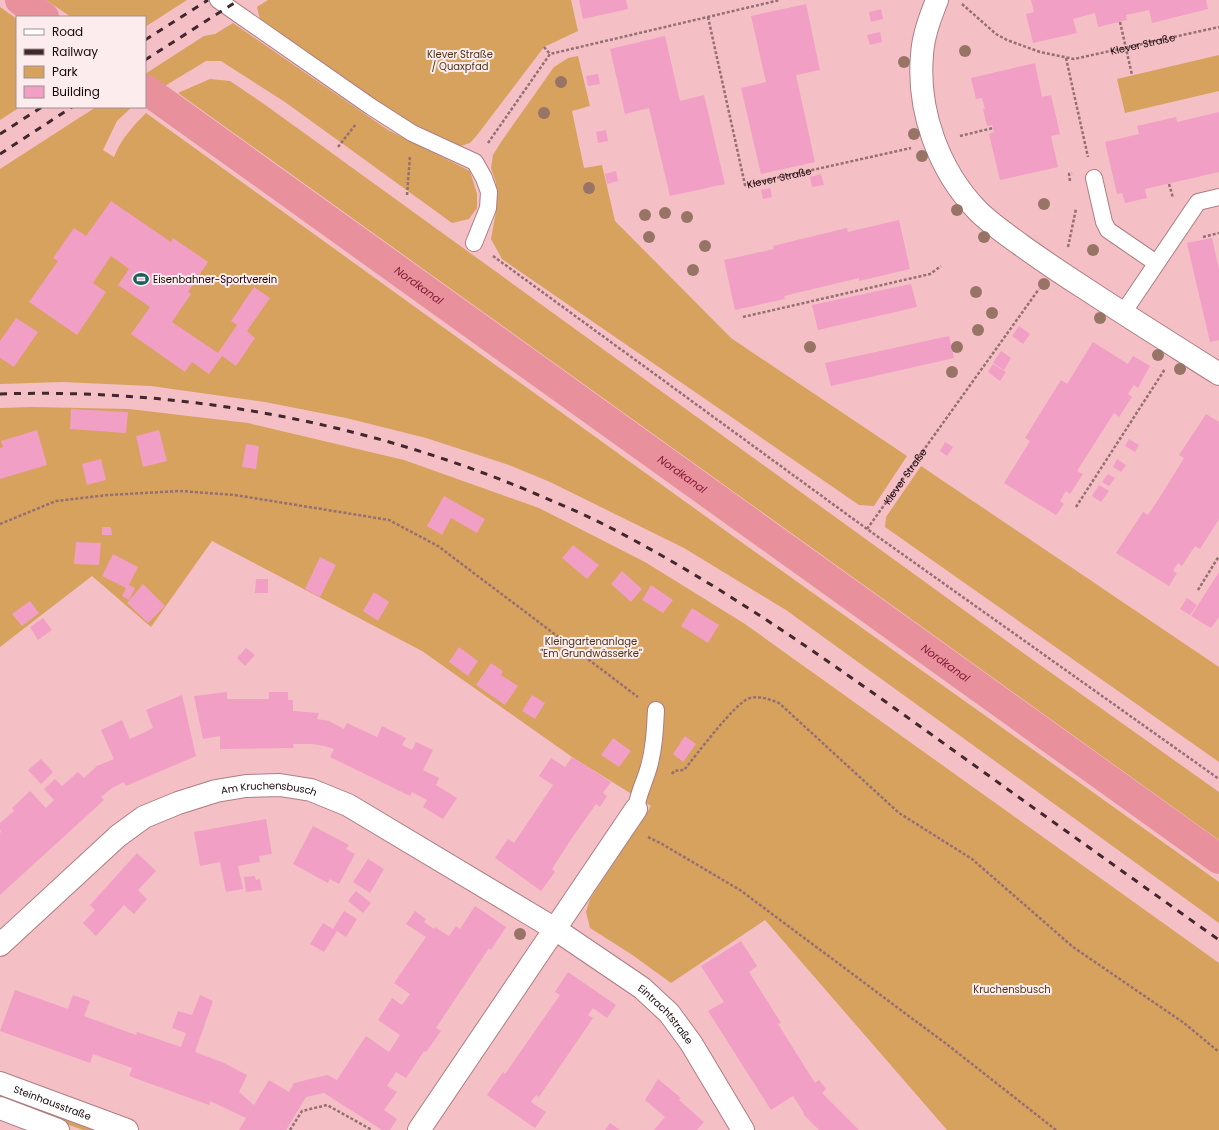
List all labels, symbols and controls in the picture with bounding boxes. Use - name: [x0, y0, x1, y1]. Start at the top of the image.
- legend: [16, 16, 146, 108]
- text: Road: [52, 23, 83, 40]
- street label: Klever Straße: [1109, 29, 1176, 58]
- text: Railway: [52, 43, 98, 60]
- park label: Klever Straße / Quaxpfad: [427, 47, 493, 74]
- text: Park: [52, 63, 79, 80]
- text: Building: [52, 83, 100, 100]
- street label: Klever Straße: [745, 163, 813, 192]
- water label: Nordkanal: [391, 262, 447, 309]
- sports icon: Eisenbahner-Sportverein: [132, 270, 150, 288]
- place label: Eisenbahner-Sportverein: [153, 272, 277, 287]
- street label: Klever Straße: [880, 445, 930, 507]
- water label: Nordkanal: [655, 451, 710, 497]
- park label: Kleingartenanlage "Em Grundwässerke": [540, 634, 642, 661]
- water label: Nordkanal: [918, 640, 973, 686]
- street label: Am Kruchensbusch: [220, 777, 320, 799]
- street label: Eintrachtstraße: [635, 980, 697, 1047]
- park label: Kruchensbusch: [973, 982, 1051, 997]
- street label: Steinhausstraße: [12, 1081, 93, 1124]

